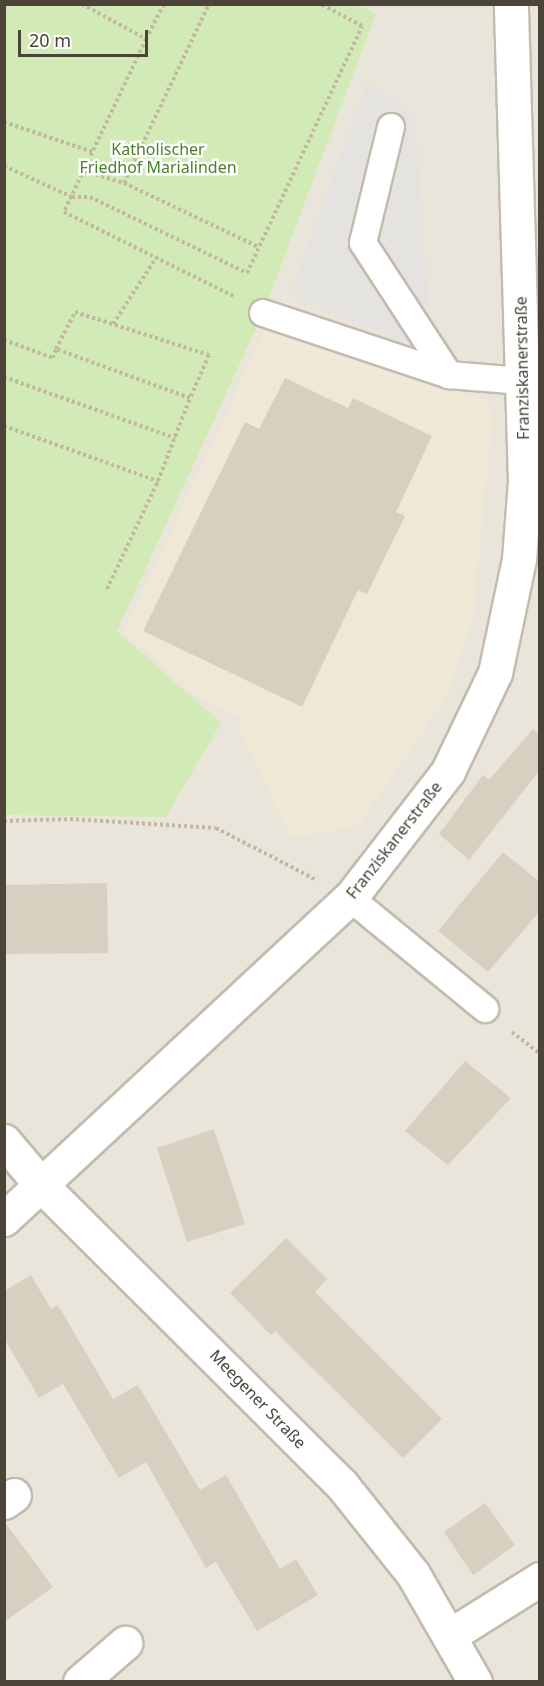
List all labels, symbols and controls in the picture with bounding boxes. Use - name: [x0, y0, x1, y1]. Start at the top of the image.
- scale bar: [21, 18, 152, 56]
- text: 20 m: [29, 28, 71, 52]
- park label: Katholischer Friedhof Marialinden: [79, 139, 237, 177]
- street label: Franziskanerstraße: [511, 296, 533, 440]
- street label: Franziskanerstraße: [342, 777, 446, 903]
- street label: Meegener Straße: [206, 1346, 310, 1452]

